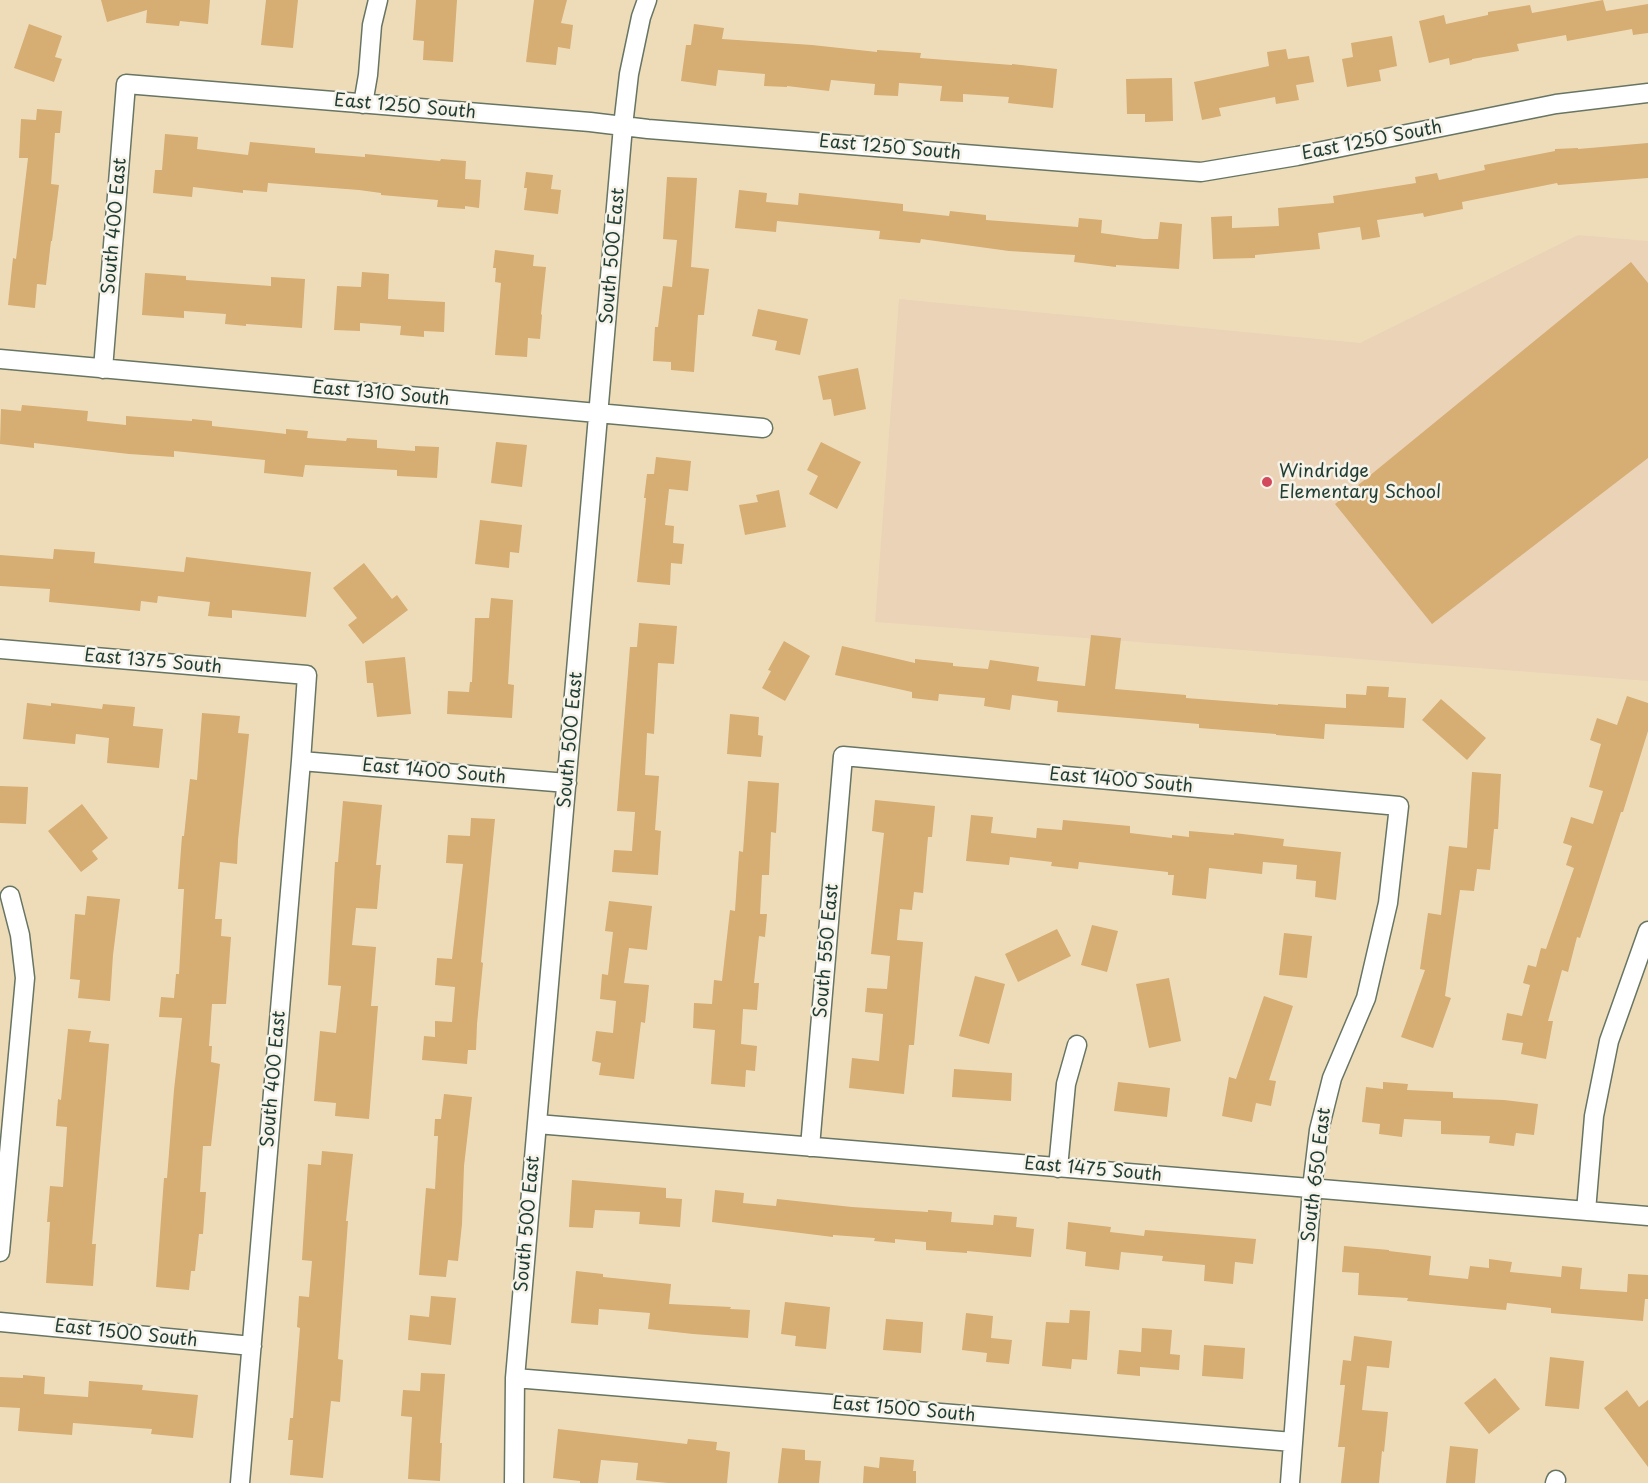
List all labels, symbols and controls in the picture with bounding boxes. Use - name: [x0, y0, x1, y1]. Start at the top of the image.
- street label: East 1250 South: [333, 90, 477, 124]
- street label: East 1250 South: [1300, 117, 1444, 165]
- street label: East 1250 South: [818, 131, 962, 165]
- street label: South 400 East: [98, 157, 132, 295]
- street label: South 500 East: [596, 187, 630, 325]
- street label: East 1310 South: [312, 377, 450, 411]
- place label: Windridge Elementary School: [1279, 461, 1441, 504]
- marker: Windridge Elementary School: [1260, 475, 1274, 489]
- street label: East 1375 South: [83, 645, 223, 679]
- street label: South 500 East: [554, 671, 588, 809]
- street label: East 1400 South: [361, 755, 507, 789]
- street label: East 1400 South: [1048, 764, 1194, 798]
- street label: South 550 East: [810, 883, 844, 1019]
- street label: South 400 East: [257, 1010, 291, 1148]
- street label: South 650 East: [1298, 1106, 1336, 1244]
- street label: East 1475 South: [1023, 1153, 1163, 1187]
- street label: South 500 East: [511, 1155, 545, 1293]
- street label: East 1500 South: [54, 1316, 198, 1352]
- street label: East 1500 South: [832, 1393, 976, 1427]

